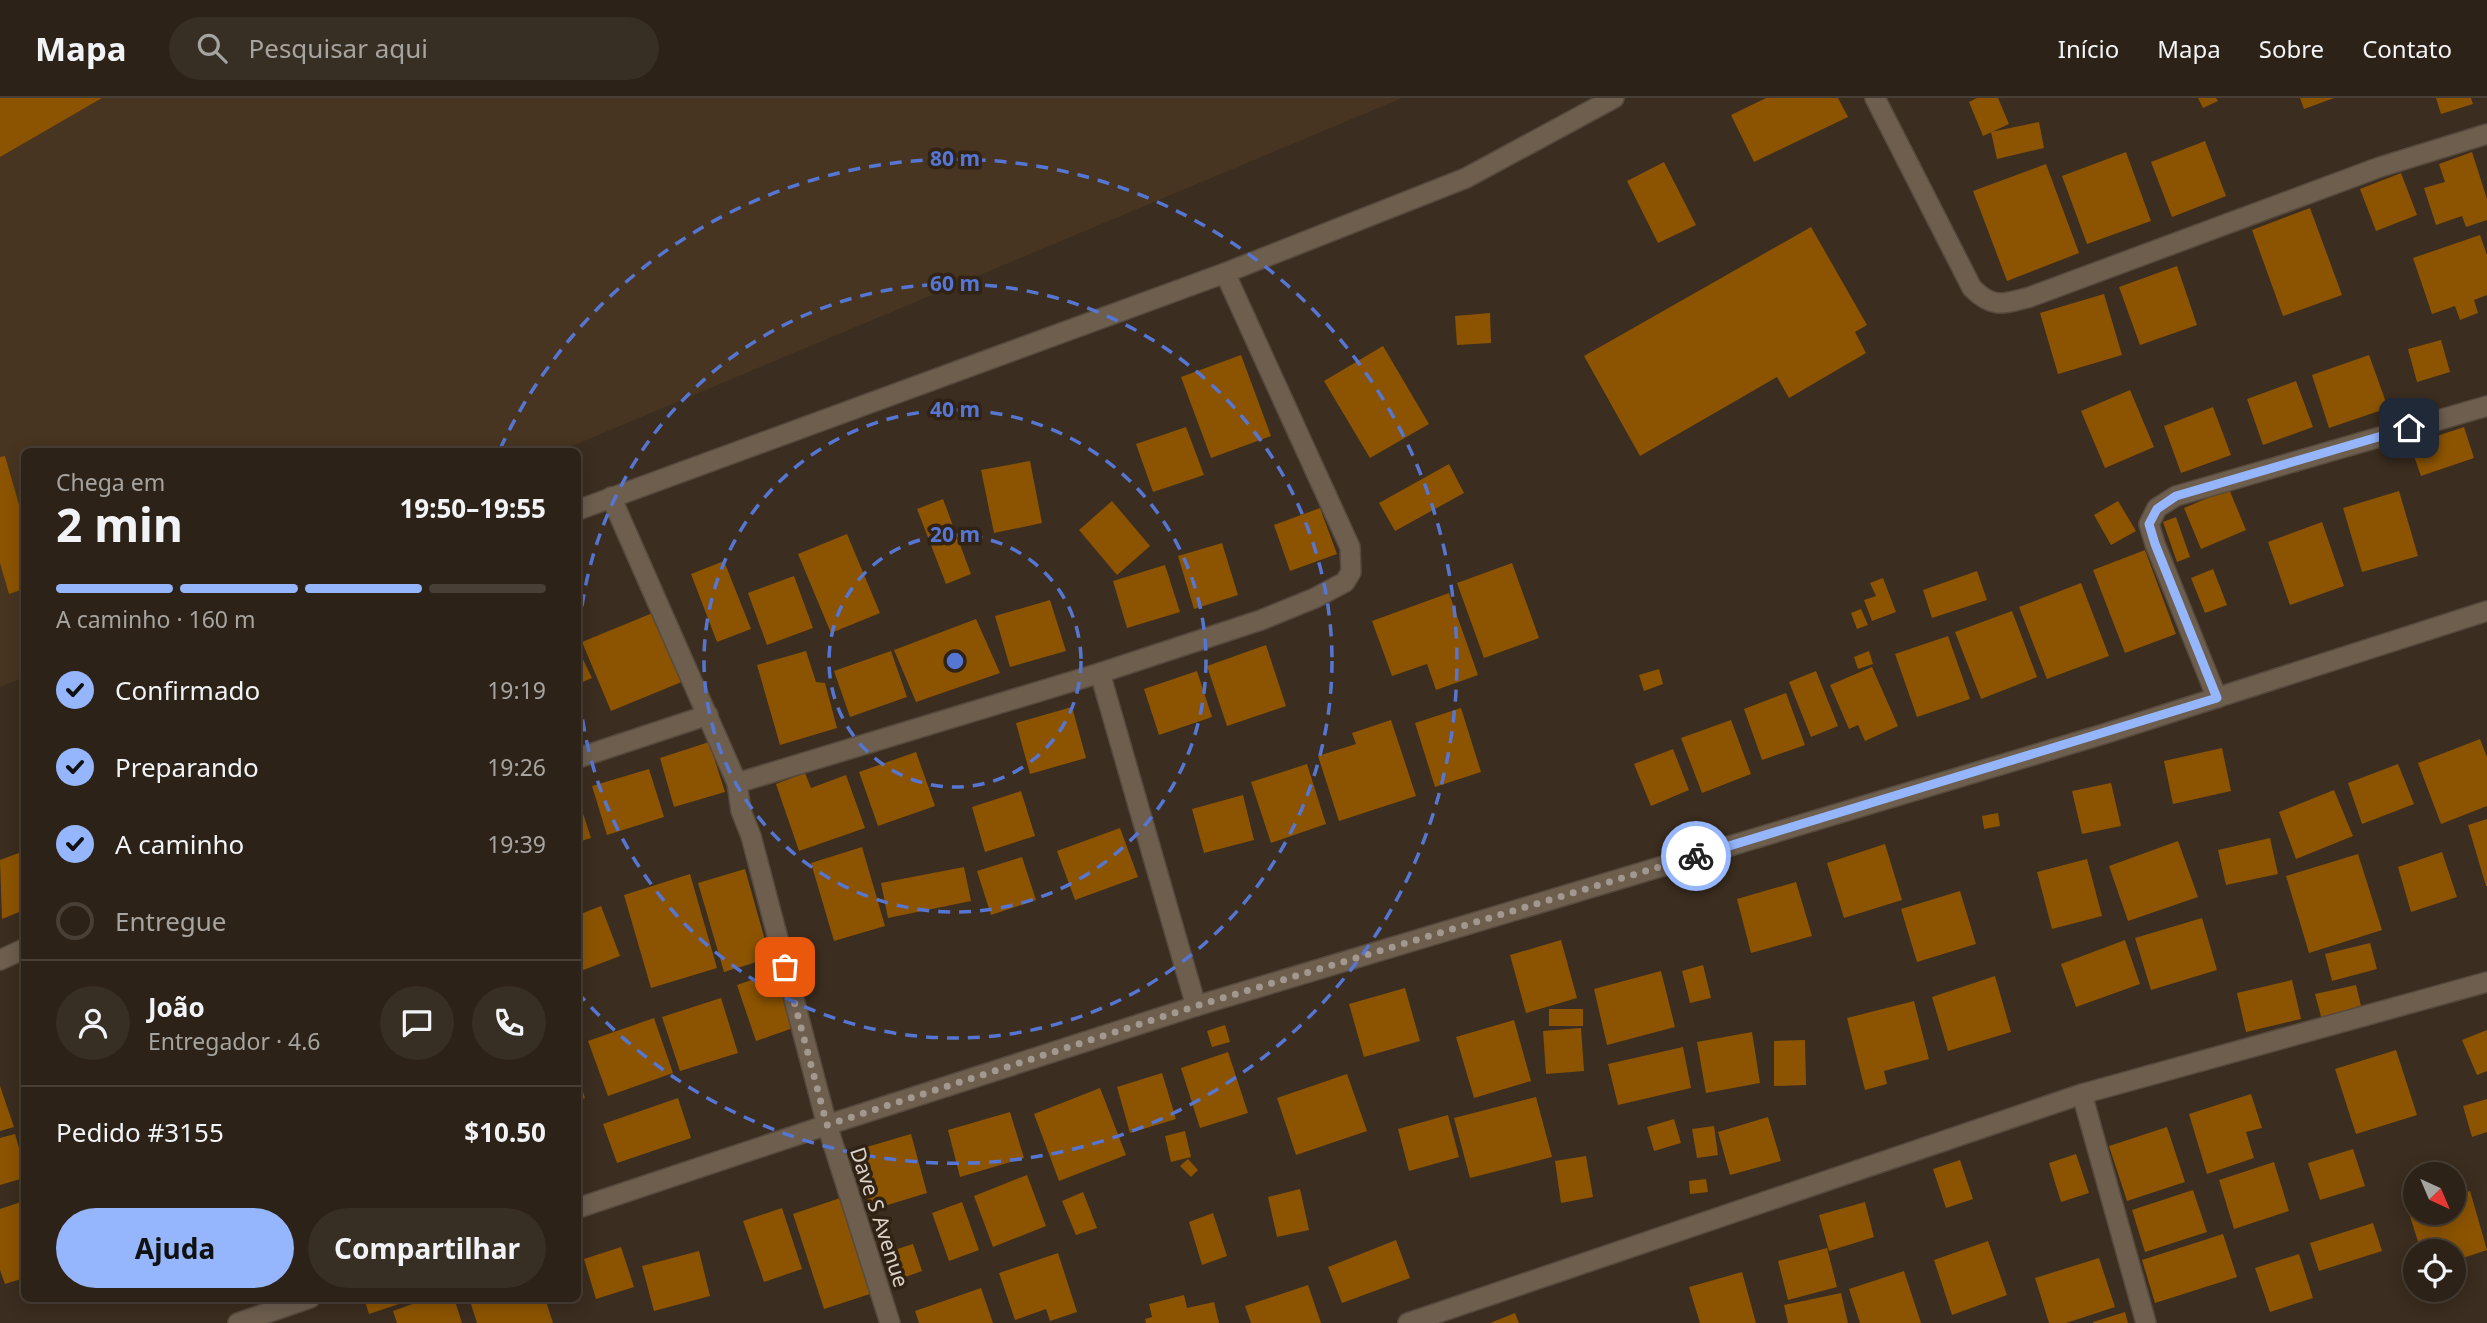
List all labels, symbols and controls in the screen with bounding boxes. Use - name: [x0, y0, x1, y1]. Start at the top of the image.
- search box: [169, 17, 659, 80]
- text: Mapa: [35, 26, 127, 71]
- icon: search: [193, 29, 231, 67]
- text: Pesquisar aqui: [249, 30, 428, 66]
- text: Início: [2058, 32, 2119, 65]
- text: Mapa: [2157, 32, 2221, 65]
- text: Sobre: [2259, 32, 2324, 65]
- text: Contato: [2362, 32, 2452, 65]
- text: 80 m: [930, 144, 980, 172]
- text: 60 m: [930, 269, 980, 297]
- text: 40 m: [930, 395, 980, 423]
- pin: [2379, 398, 2439, 458]
- icon: home: [2390, 409, 2428, 447]
- text: Chega em: [56, 466, 165, 498]
- text: 19:50–19:55: [399, 490, 546, 526]
- text: 2 min: [56, 493, 183, 555]
- text: 20 m: [930, 520, 980, 548]
- text: A caminho · 160 m: [56, 603, 255, 635]
- centre of rings: [943, 649, 967, 673]
- icon: check: [56, 671, 94, 709]
- text: Confirmado: [115, 672, 260, 708]
- text: 19:19: [487, 674, 546, 706]
- icon: check: [56, 748, 94, 786]
- text: Preparando: [115, 749, 259, 785]
- text: 19:26: [487, 751, 546, 783]
- courier: [1661, 821, 1731, 891]
- icon: check: [56, 825, 94, 863]
- text: A caminho: [115, 826, 244, 862]
- text: 19:39: [487, 828, 546, 860]
- icon: bike: [1677, 837, 1715, 875]
- text: Entregue: [115, 903, 227, 939]
- pin: [755, 937, 815, 997]
- icon: bag: [766, 948, 804, 986]
- button: person: [56, 986, 130, 1060]
- button: chat: [380, 986, 454, 1060]
- button: phone: [472, 986, 546, 1060]
- text: João: [148, 989, 205, 1025]
- text: Entregador · 4.6: [148, 1025, 321, 1057]
- text: Pedido #3155: [56, 1114, 224, 1150]
- text: $10.50: [464, 1114, 546, 1150]
- street label: Dave S Avenue: [844, 1143, 916, 1291]
- north arrow: [2403, 1162, 2466, 1225]
- map controls: [2403, 1162, 2466, 1302]
- button: Ajuda: [56, 1208, 294, 1288]
- button: Compartilhar: [308, 1208, 546, 1288]
- button: locate: [2403, 1239, 2466, 1302]

